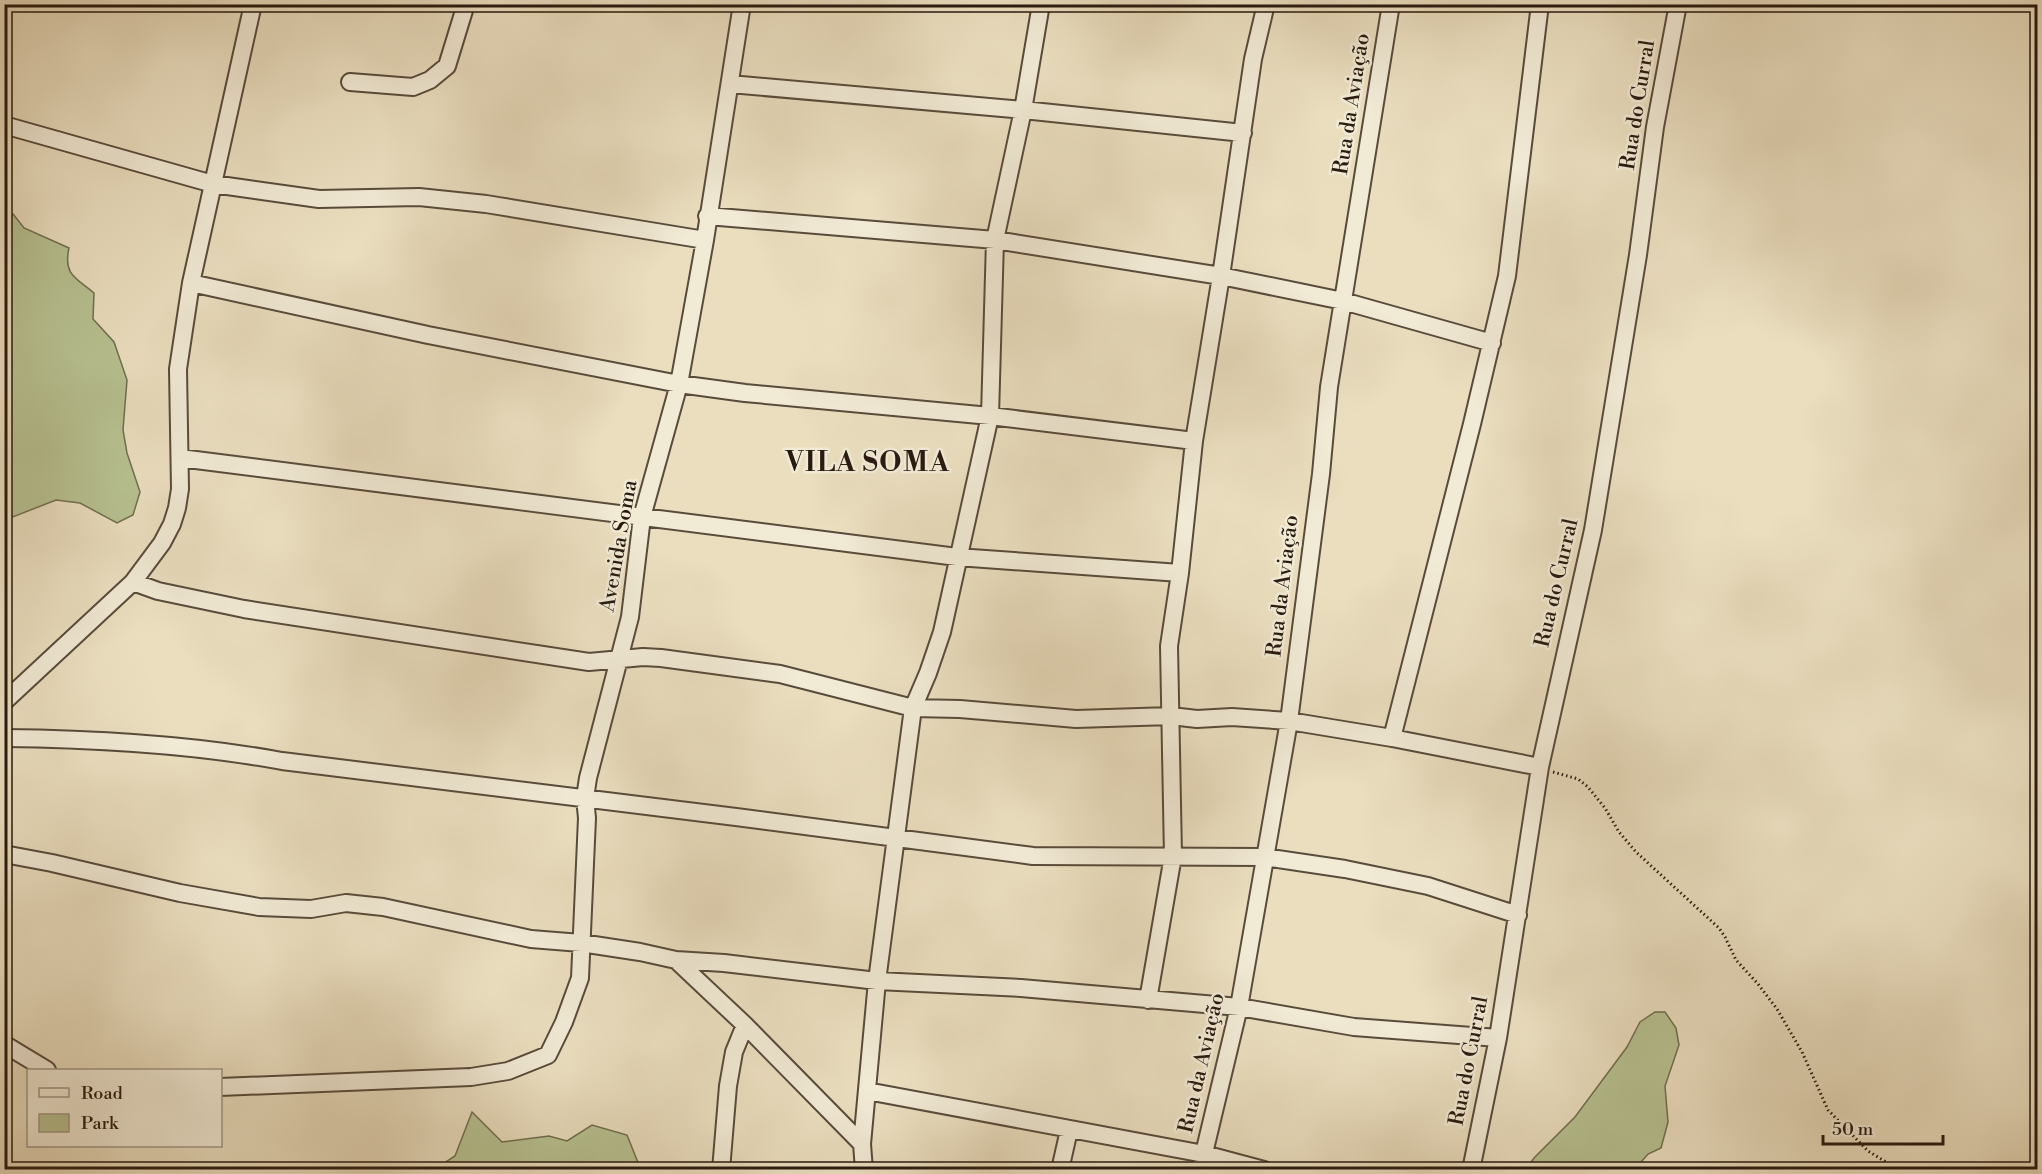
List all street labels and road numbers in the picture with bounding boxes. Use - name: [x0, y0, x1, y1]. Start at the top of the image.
- street label: Rua da Aviação: [1328, 31, 1376, 177]
- street label: Rua do Curral: [1615, 38, 1661, 172]
- street label: Avenida Soma: [594, 478, 643, 615]
- street label: Rua da Aviação: [1261, 514, 1305, 658]
- street label: Rua do Curral: [1530, 516, 1584, 650]
- street label: Rua da Aviação: [1173, 991, 1231, 1135]
- street label: Rua do Curral: [1444, 994, 1494, 1128]

